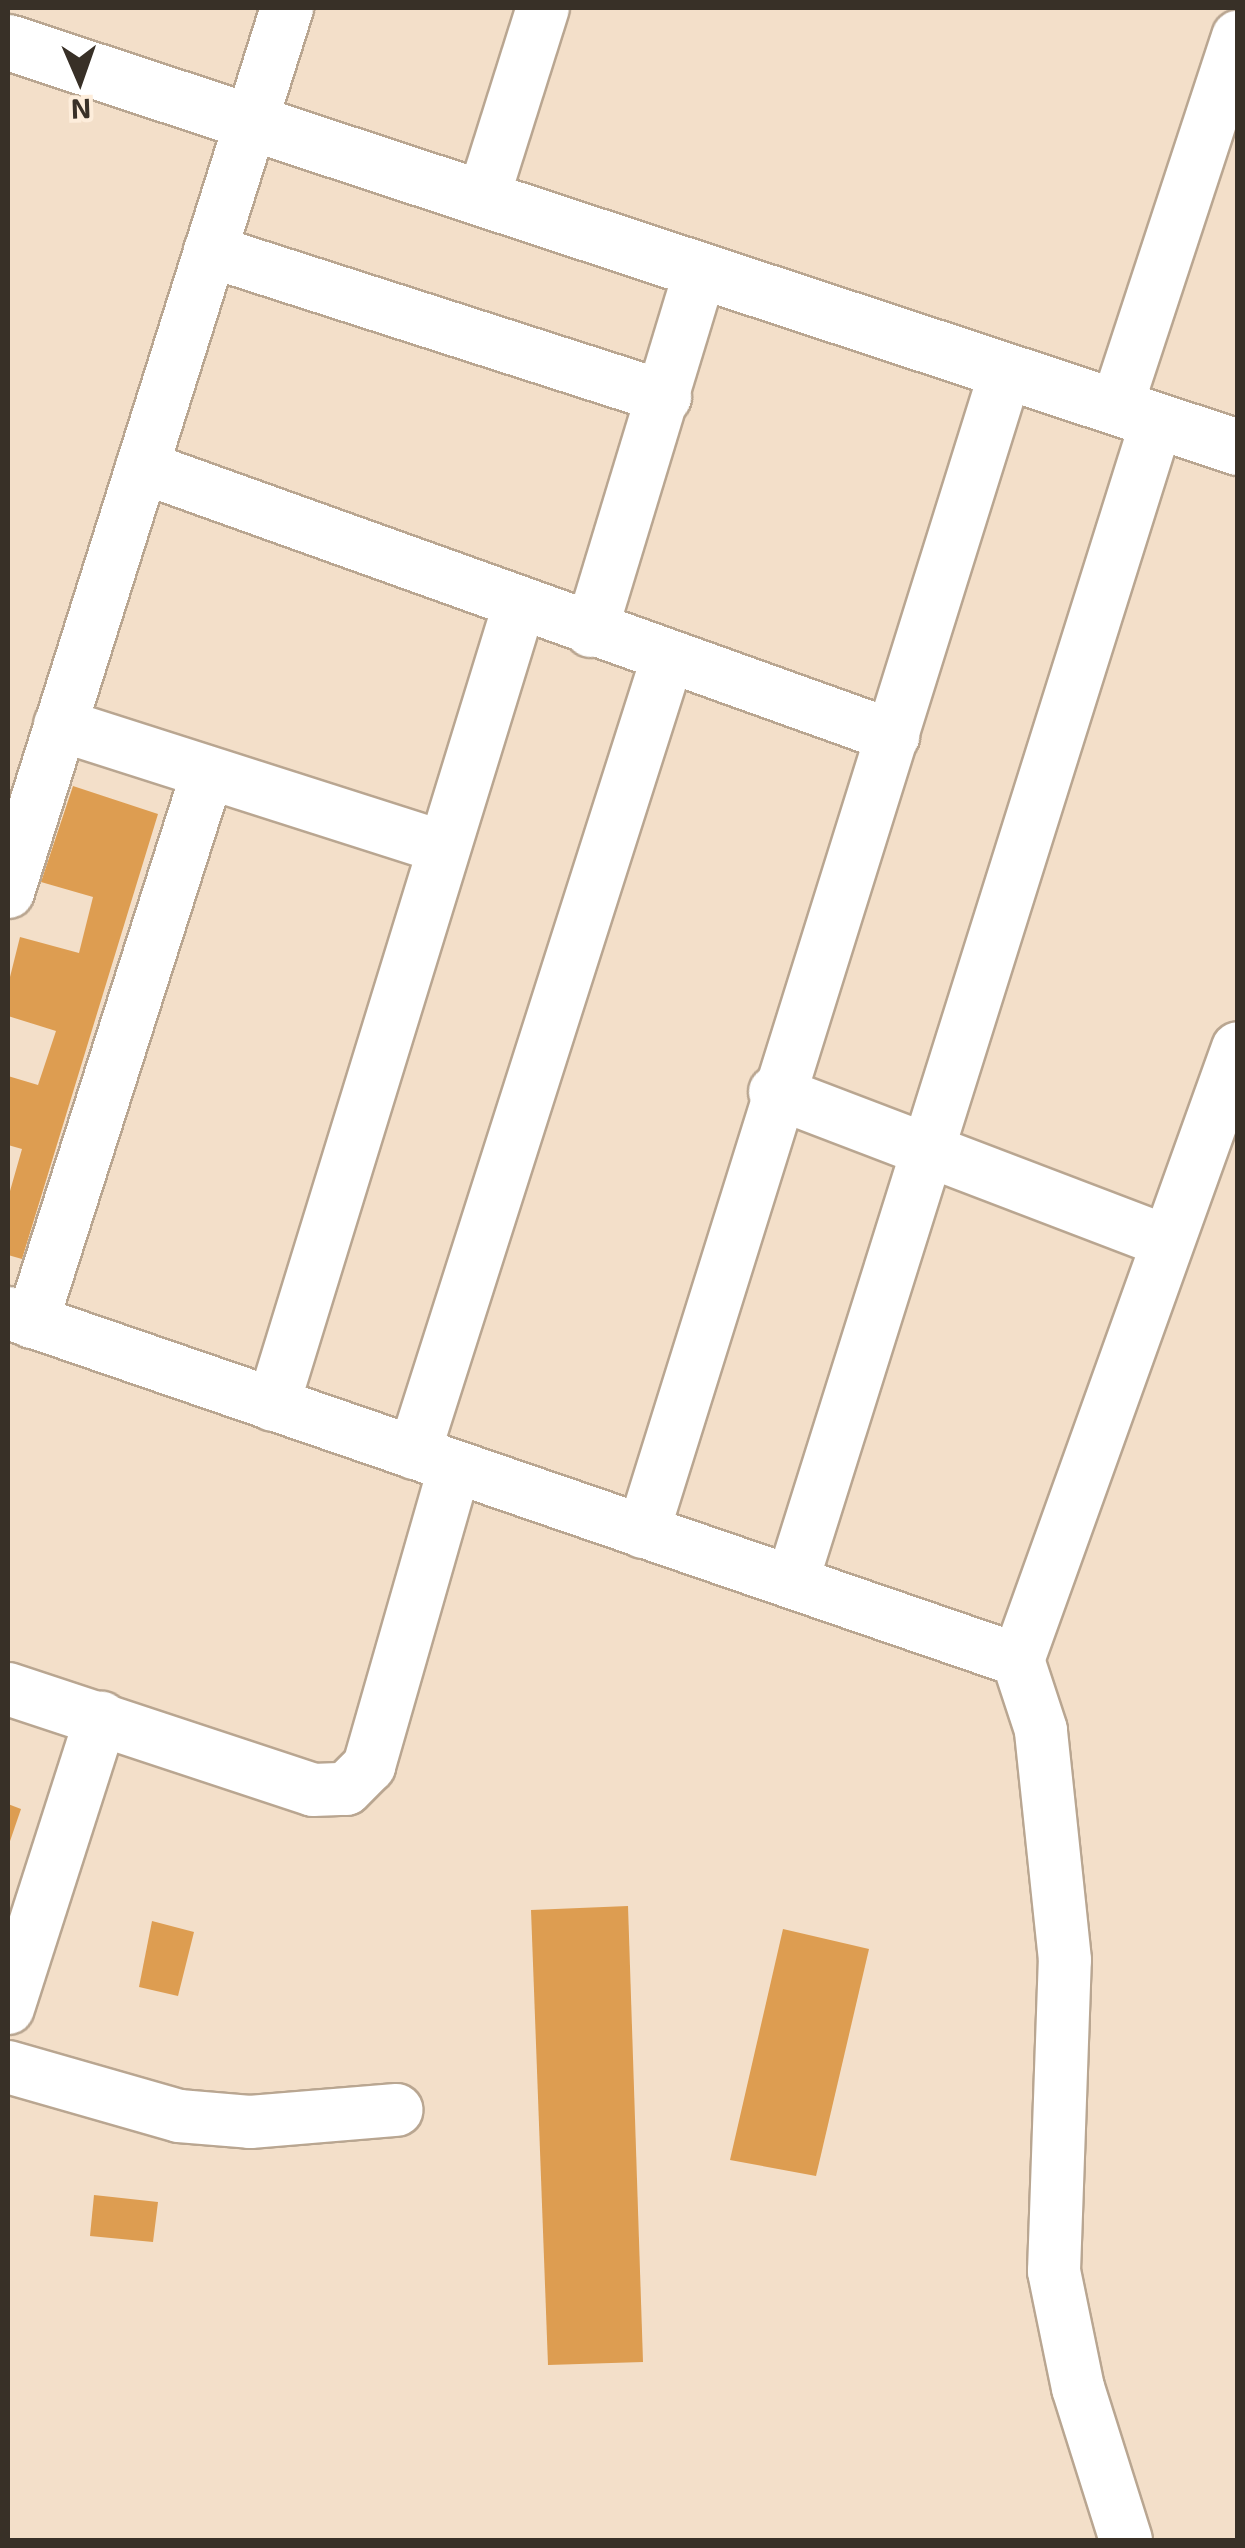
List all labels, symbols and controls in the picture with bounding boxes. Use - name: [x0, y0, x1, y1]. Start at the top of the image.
- north arrow: [30, 30, 130, 130]
- text: N: [70, 93, 92, 127]

